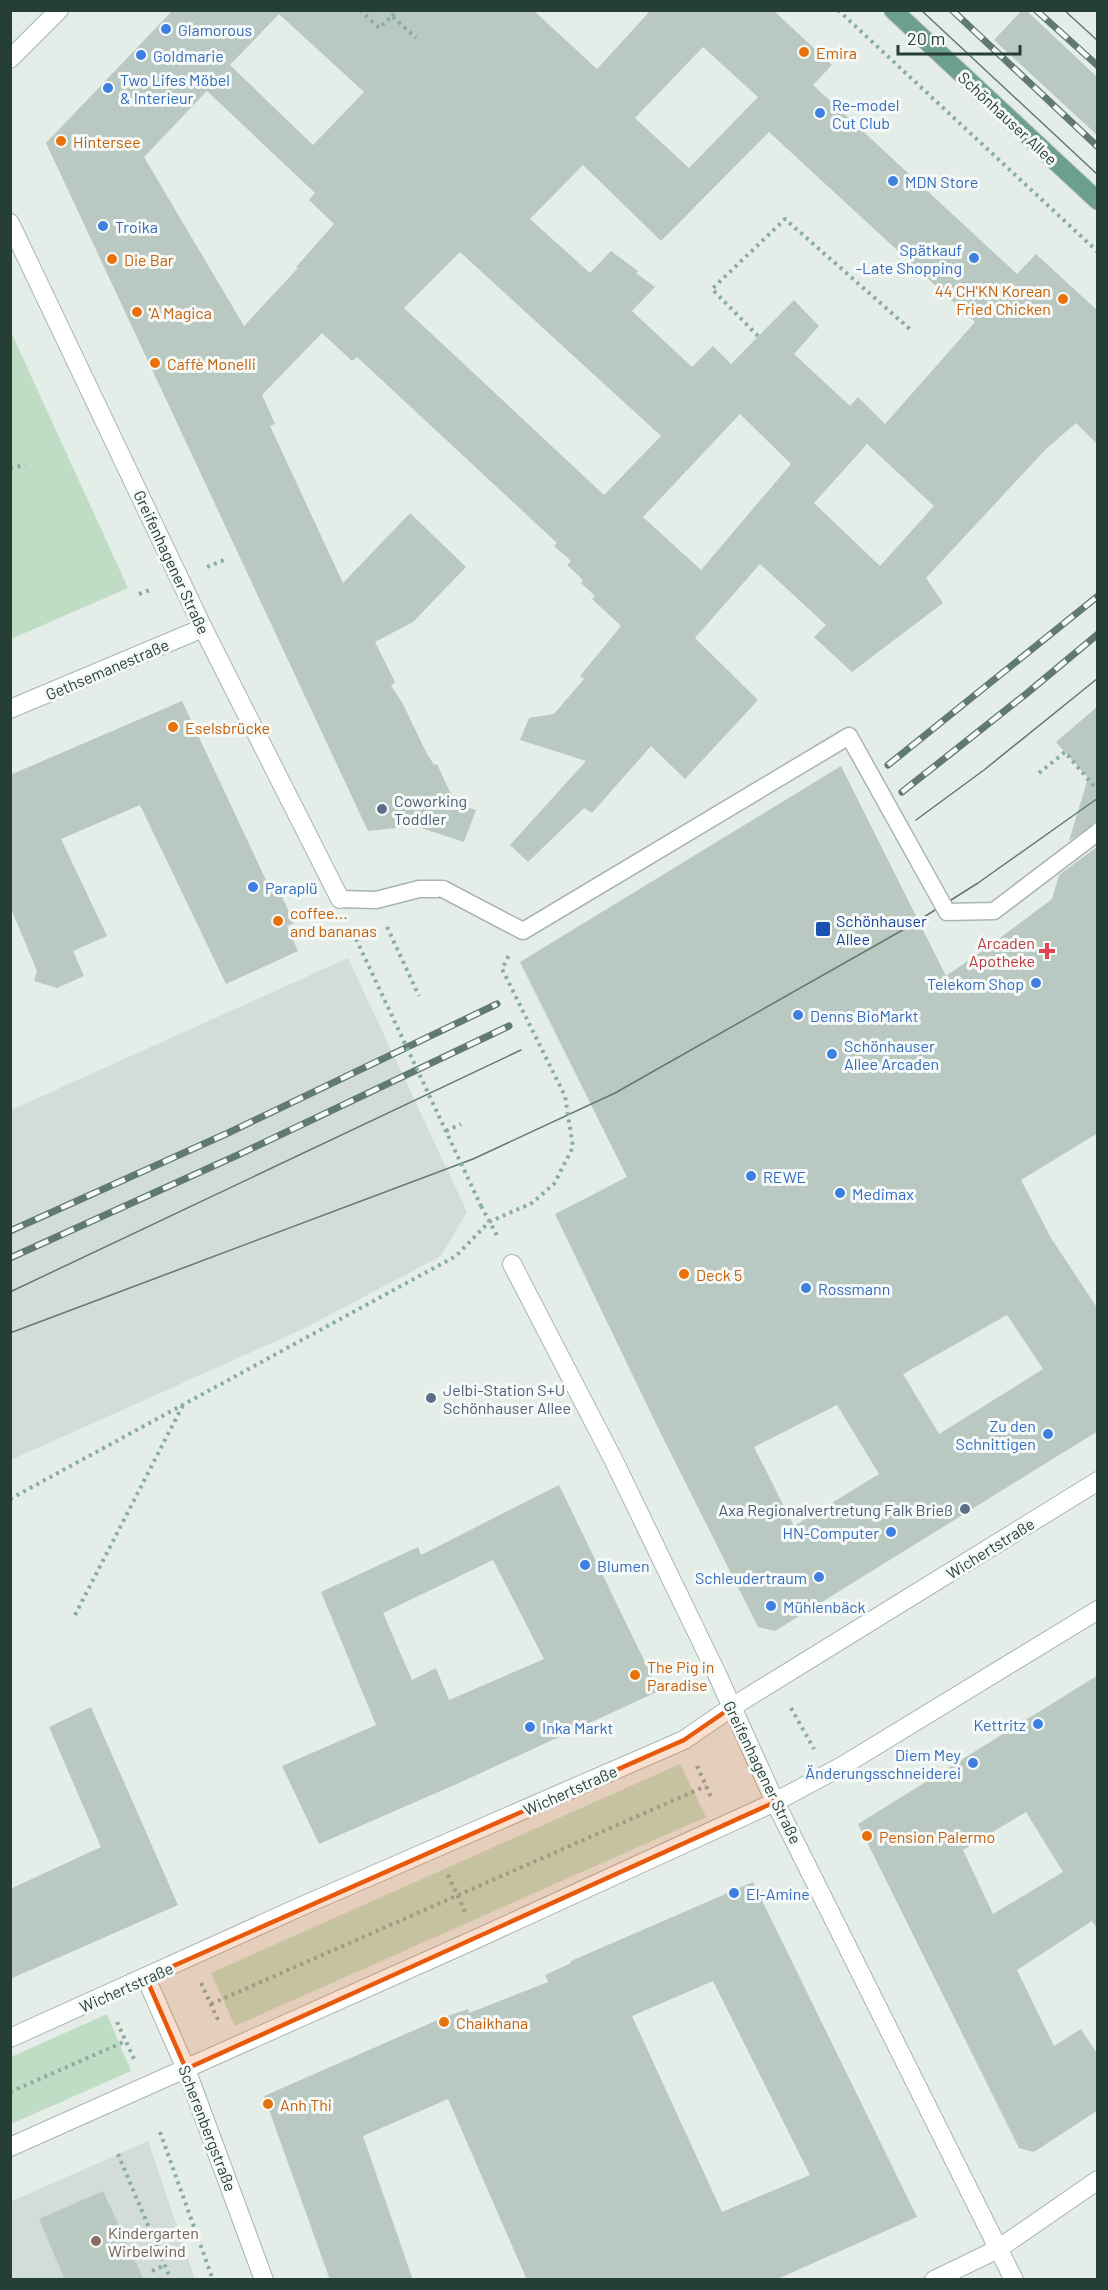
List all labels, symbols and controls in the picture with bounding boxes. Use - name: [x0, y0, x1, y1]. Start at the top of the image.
- scale bar: [898, 18, 1020, 56]
- place label: Glamorous: [178, 20, 252, 39]
- marker: Glamorous: [159, 22, 173, 36]
- text: 20 m: [907, 27, 945, 49]
- place label: Emira: [816, 43, 857, 62]
- marker: Emira: [797, 45, 811, 59]
- place label: Goldmarie: [153, 46, 224, 65]
- marker: Goldmarie: [134, 48, 148, 62]
- street label: Schönhauser Allee: [955, 67, 1061, 169]
- place label: Two Lifes Möbel & Interieur: [120, 70, 230, 107]
- marker: Two Lifes Möbel & Interieur: [101, 81, 115, 95]
- place label: Re-model Cut Club: [832, 95, 899, 132]
- marker: Re-model Cut Club: [813, 106, 827, 120]
- place label: Hintersee: [73, 132, 141, 151]
- marker: Hintersee: [54, 134, 68, 148]
- place label: MDN Store: [905, 172, 978, 191]
- marker: MDN Store: [886, 174, 900, 188]
- place label: Troika: [115, 217, 158, 236]
- marker: Troika: [96, 219, 110, 233]
- place label: Spätkauf -Late Shopping: [856, 240, 962, 277]
- place label: Die Bar: [124, 250, 174, 269]
- marker: Spätkauf -Late Shopping: [967, 251, 981, 265]
- marker: Die Bar: [105, 252, 119, 266]
- place label: 44 CH'KN Korean Fried Chicken: [935, 281, 1051, 318]
- marker: 44 CH'KN Korean Fried Chicken: [1056, 292, 1070, 306]
- place label: 'A Magica: [149, 303, 212, 322]
- marker: 'A Magica: [130, 305, 144, 319]
- place label: Caffè Monelli: [167, 354, 256, 373]
- marker: Caffè Monelli: [148, 356, 162, 370]
- street label: Greifenhagener Straße: [130, 487, 214, 637]
- street label: Gethsemanestraße: [42, 634, 172, 704]
- place label: Eselsbrücke: [185, 718, 270, 737]
- marker: Eselsbrücke: [166, 720, 180, 734]
- place label: Coworking Toddler: [394, 791, 467, 828]
- marker: Coworking Toddler: [375, 802, 389, 816]
- place label: Paraplü: [265, 878, 318, 897]
- marker: Paraplü: [246, 880, 260, 894]
- place label: coffee... and bananas: [290, 903, 377, 940]
- place label: Schönhauser Allee: [836, 911, 927, 948]
- marker: coffee... and bananas: [271, 914, 285, 928]
- marker: Schönhauser Allee: [814, 920, 832, 938]
- place label: Arcaden Apotheke: [969, 933, 1035, 970]
- marker: Arcaden Apotheke: [1040, 944, 1054, 958]
- place label: Telekom Shop: [927, 974, 1024, 993]
- marker: Telekom Shop: [1029, 976, 1043, 990]
- place label: Denns BioMarkt: [810, 1006, 919, 1025]
- marker: Denns BioMarkt: [791, 1008, 805, 1022]
- place label: Schönhauser Allee Arcaden: [844, 1036, 939, 1073]
- marker: Schönhauser Allee Arcaden: [825, 1047, 839, 1061]
- place label: REWE: [763, 1167, 806, 1186]
- marker: REWE: [744, 1169, 758, 1183]
- place label: Medimax: [852, 1184, 914, 1203]
- marker: Medimax: [833, 1186, 847, 1200]
- place label: Deck 5: [696, 1265, 742, 1284]
- marker: Deck 5: [677, 1267, 691, 1281]
- place label: Rossmann: [818, 1279, 890, 1298]
- marker: Rossmann: [799, 1281, 813, 1295]
- place label: Jelbi-Station S+U Schönhauser Allee: [443, 1380, 571, 1417]
- marker: Jelbi-Station S+U Schönhauser Allee: [424, 1391, 438, 1405]
- place label: Zu den Schnittigen: [956, 1416, 1036, 1453]
- marker: Zu den Schnittigen: [1041, 1427, 1055, 1441]
- place label: Axa Regionalvertretung Falk Brieß: [718, 1500, 953, 1519]
- marker: Axa Regionalvertretung Falk Brieß: [958, 1502, 972, 1516]
- street label: Wichertstraße: [942, 1513, 1038, 1583]
- place label: HN-Computer: [782, 1523, 879, 1542]
- marker: HN-Computer: [884, 1525, 898, 1539]
- place label: Blumen: [597, 1556, 650, 1575]
- marker: Blumen: [578, 1558, 592, 1572]
- place label: Schleudertraum: [695, 1568, 807, 1587]
- marker: Schleudertraum: [812, 1570, 826, 1584]
- place label: Mühlenbäck: [783, 1597, 866, 1616]
- marker: Mühlenbäck: [764, 1599, 778, 1613]
- place label: The Pig in Paradise: [647, 1657, 714, 1694]
- marker: The Pig in Paradise: [628, 1668, 642, 1682]
- street label: Greifenhagener Straße: [720, 1697, 806, 1847]
- place label: Kettritz: [974, 1715, 1026, 1734]
- marker: Kettritz: [1031, 1717, 1045, 1731]
- place label: Inka Markt: [542, 1718, 613, 1737]
- marker: Inka Markt: [523, 1720, 537, 1734]
- place label: Diem Mey Änderungsschneiderei: [805, 1745, 962, 1782]
- marker: Diem Mey Änderungsschneiderei: [966, 1756, 980, 1770]
- street label: Wichertstraße: [520, 1761, 620, 1819]
- place label: Pension Palermo: [879, 1827, 995, 1846]
- marker: Pension Palermo: [860, 1829, 874, 1843]
- place label: El-Amine: [746, 1884, 810, 1903]
- marker: El-Amine: [727, 1886, 741, 1900]
- street label: Wichertstraße: [76, 1958, 176, 2016]
- place label: Chaikhana: [456, 2013, 528, 2032]
- marker: Chaikhana: [437, 2015, 451, 2029]
- street label: Scherenbergstraße: [175, 2062, 241, 2194]
- place label: Anh Thi: [280, 2095, 332, 2114]
- marker: Anh Thi: [261, 2097, 275, 2111]
- place label: Kindergarten Wirbelwind: [108, 2223, 199, 2260]
- marker: Kindergarten Wirbelwind: [89, 2234, 103, 2248]

